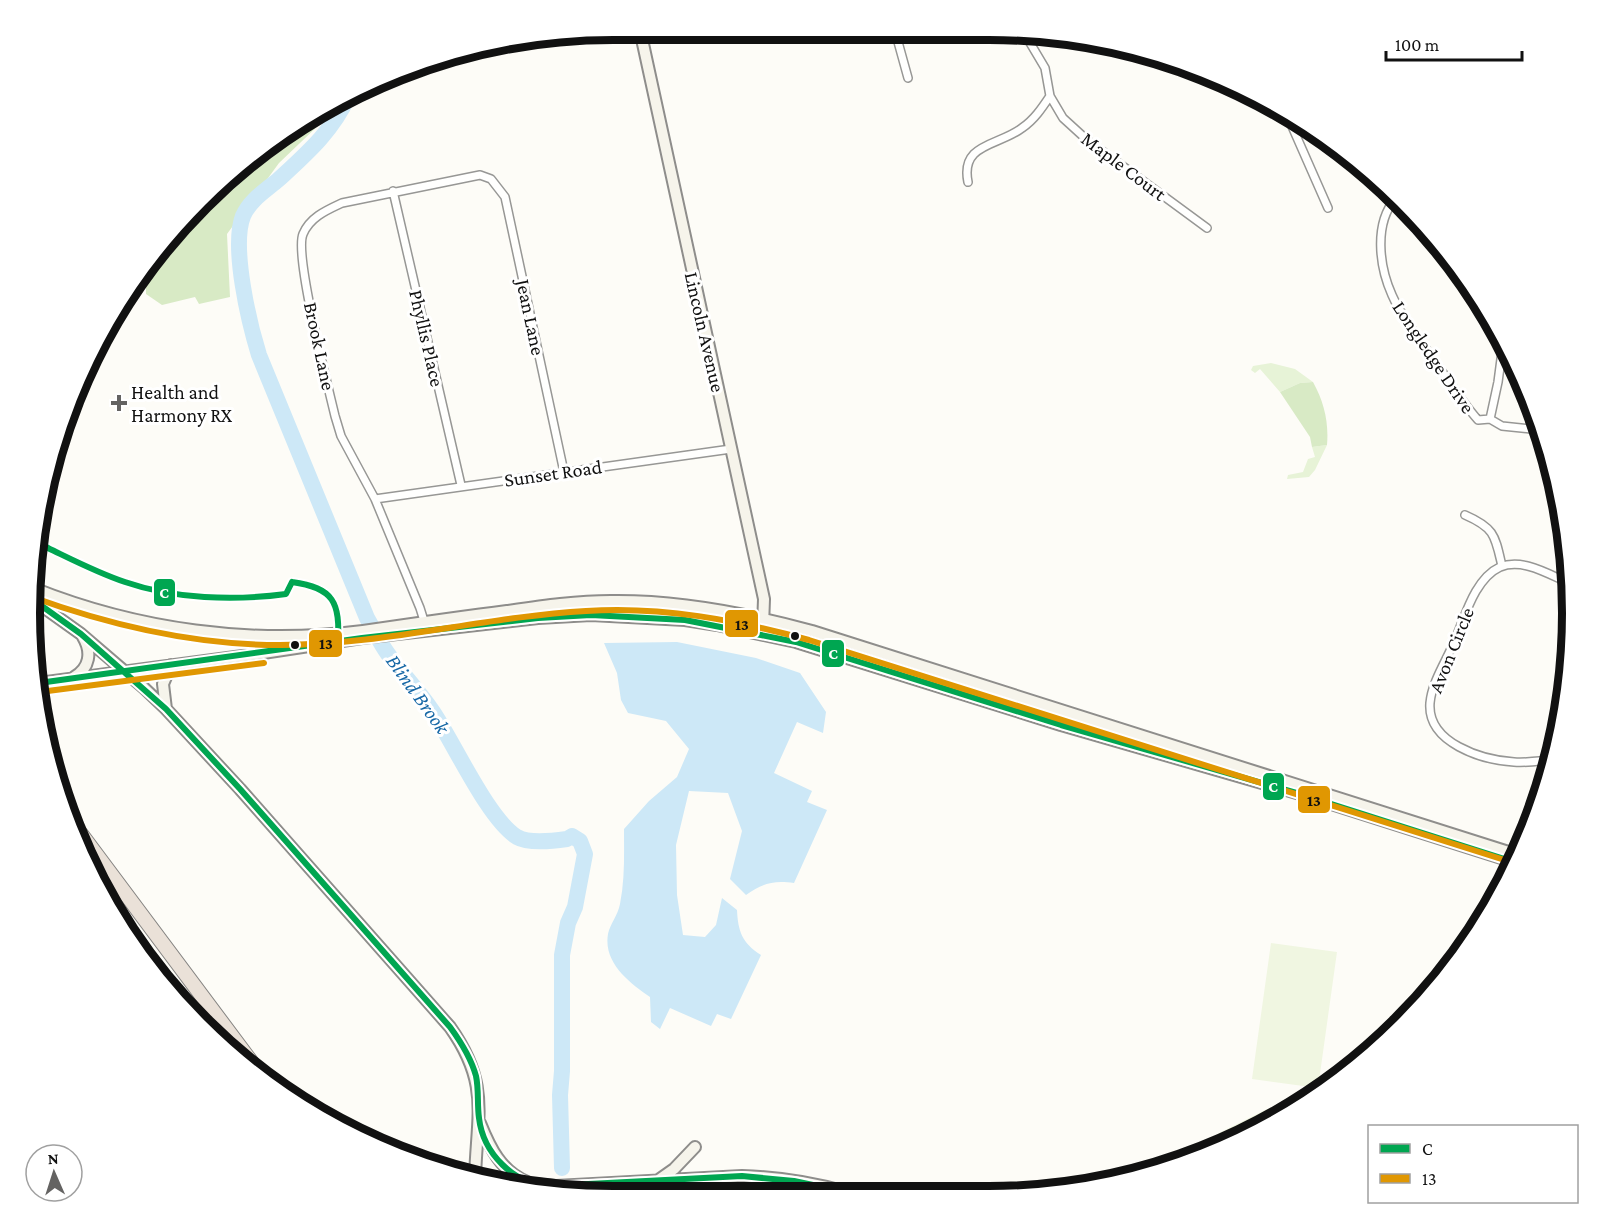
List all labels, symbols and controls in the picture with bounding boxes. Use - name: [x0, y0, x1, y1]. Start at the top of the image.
- scale bar: [1386, 24, 1522, 62]
- text: 100 m: [1395, 35, 1440, 55]
- street label: Maple Court: [1077, 127, 1171, 206]
- street label: Lincoln Avenue: [680, 270, 730, 394]
- street label: Jean Lane: [511, 275, 550, 357]
- street label: Phyllis Place: [404, 287, 449, 389]
- street label: Longledge Drive: [1388, 297, 1480, 418]
- street label: Brook Lane: [300, 300, 340, 392]
- place label: Health and Harmony RX: [131, 381, 233, 427]
- marker: Health and Harmony RX: [112, 396, 126, 410]
- street label: Sunset Road: [503, 455, 604, 491]
- line badge: C: [153, 578, 176, 607]
- text: C: [159, 584, 169, 601]
- street label: Avon Circle: [1424, 604, 1478, 696]
- line badge: 13: [724, 609, 759, 638]
- text: 13: [735, 616, 749, 633]
- line badge: 13: [308, 629, 343, 658]
- unlabelled marker: [789, 630, 801, 642]
- text: 13: [319, 635, 333, 652]
- unlabelled marker: [289, 639, 301, 651]
- line badge: C: [821, 639, 845, 668]
- text: C: [828, 645, 838, 662]
- water label: Blind Brook: [381, 650, 455, 739]
- line badge: C: [1262, 772, 1285, 801]
- text: C: [1268, 778, 1278, 795]
- line badge: 13: [1297, 785, 1331, 814]
- text: 13: [1307, 792, 1321, 809]
- legend: [1368, 1125, 1578, 1203]
- text: C: [1422, 1139, 1433, 1159]
- north arrow: [24, 1143, 84, 1203]
- text: N: [47, 1150, 59, 1167]
- text: 13: [1422, 1169, 1437, 1189]

